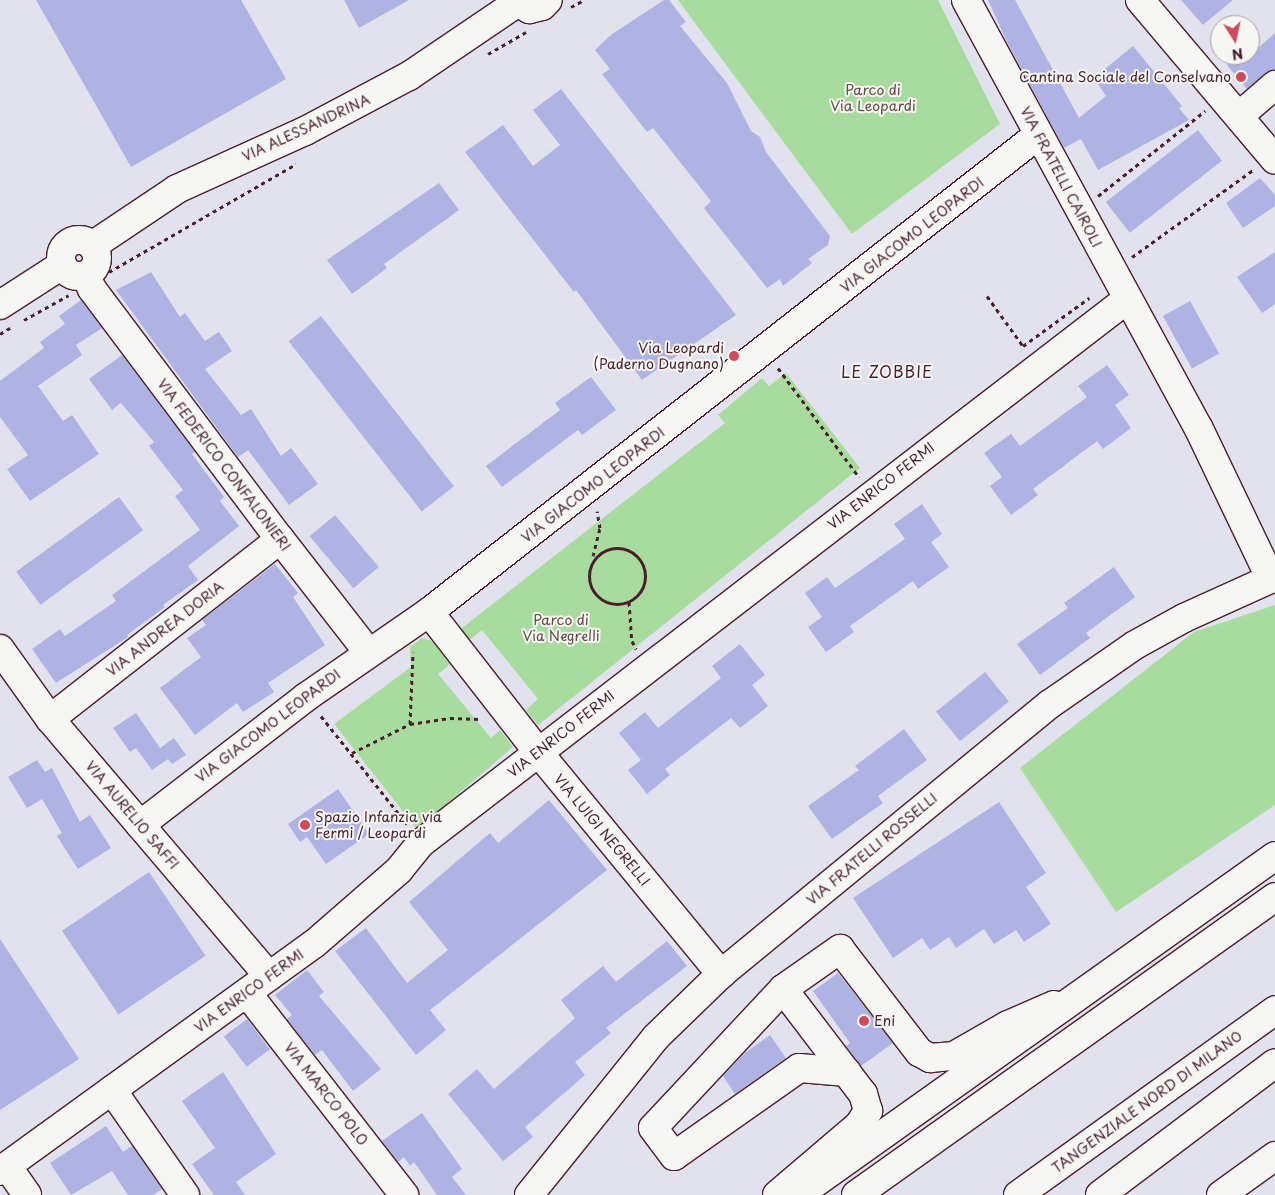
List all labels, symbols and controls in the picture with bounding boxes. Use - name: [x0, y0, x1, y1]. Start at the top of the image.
- north arrow: [1210, 15, 1260, 65]
- text: N: [1230, 43, 1245, 66]
- place label: Cantina Sociale del Conselvano: [1018, 69, 1231, 85]
- marker: Cantina Sociale del Conselvano: [1235, 71, 1247, 83]
- park label: Parco di Via Leopardi: [830, 82, 916, 114]
- street label: VIA ALESSANDRINA: [239, 91, 373, 165]
- street label: VIA FRATELLI CAIROLI: [1017, 104, 1105, 250]
- street label: VIA GIACOMO LEOPARDI: [837, 174, 987, 296]
- place label: Via Leopardi (Paderno Dugnano): [593, 340, 724, 372]
- marker: Via Leopardi (Paderno Dugnano): [728, 350, 740, 362]
- district label: LE ZOBBIE: [839, 361, 935, 381]
- street label: VIA FEDERICO CONFALONIERI: [154, 375, 294, 555]
- street label: VIA GIACOMO LEOPARDI: [518, 424, 668, 546]
- street label: VIA ENRICO FERMI: [824, 439, 938, 533]
- street label: VIA ANDREA DORIA: [103, 578, 227, 680]
- park label: Parco di Via Negrelli: [522, 612, 600, 644]
- street label: VIA GIACOMO LEOPARDI: [192, 666, 344, 786]
- street label: VIA ENRICO FERMI: [504, 687, 618, 781]
- street label: VIA AURELIO SAFFI: [81, 757, 183, 873]
- street label: VIA LUIGI NEGRELLI: [550, 770, 654, 890]
- street label: VIA FRATELLI ROSSELLI: [803, 789, 941, 909]
- place label: Spazio Infanzia via Fermi / Leopardi: [315, 809, 443, 842]
- marker: Spazio Infanzia via Fermi / Leopardi: [299, 819, 311, 831]
- street label: VIA ENRICO FERMI: [190, 945, 308, 1037]
- place label: Eni: [874, 1013, 895, 1029]
- marker: Eni: [858, 1015, 870, 1027]
- street label: TANGENZIALE NORD DI MILANO: [1048, 1027, 1246, 1177]
- street label: VIA MARCO POLO: [280, 1038, 372, 1150]

